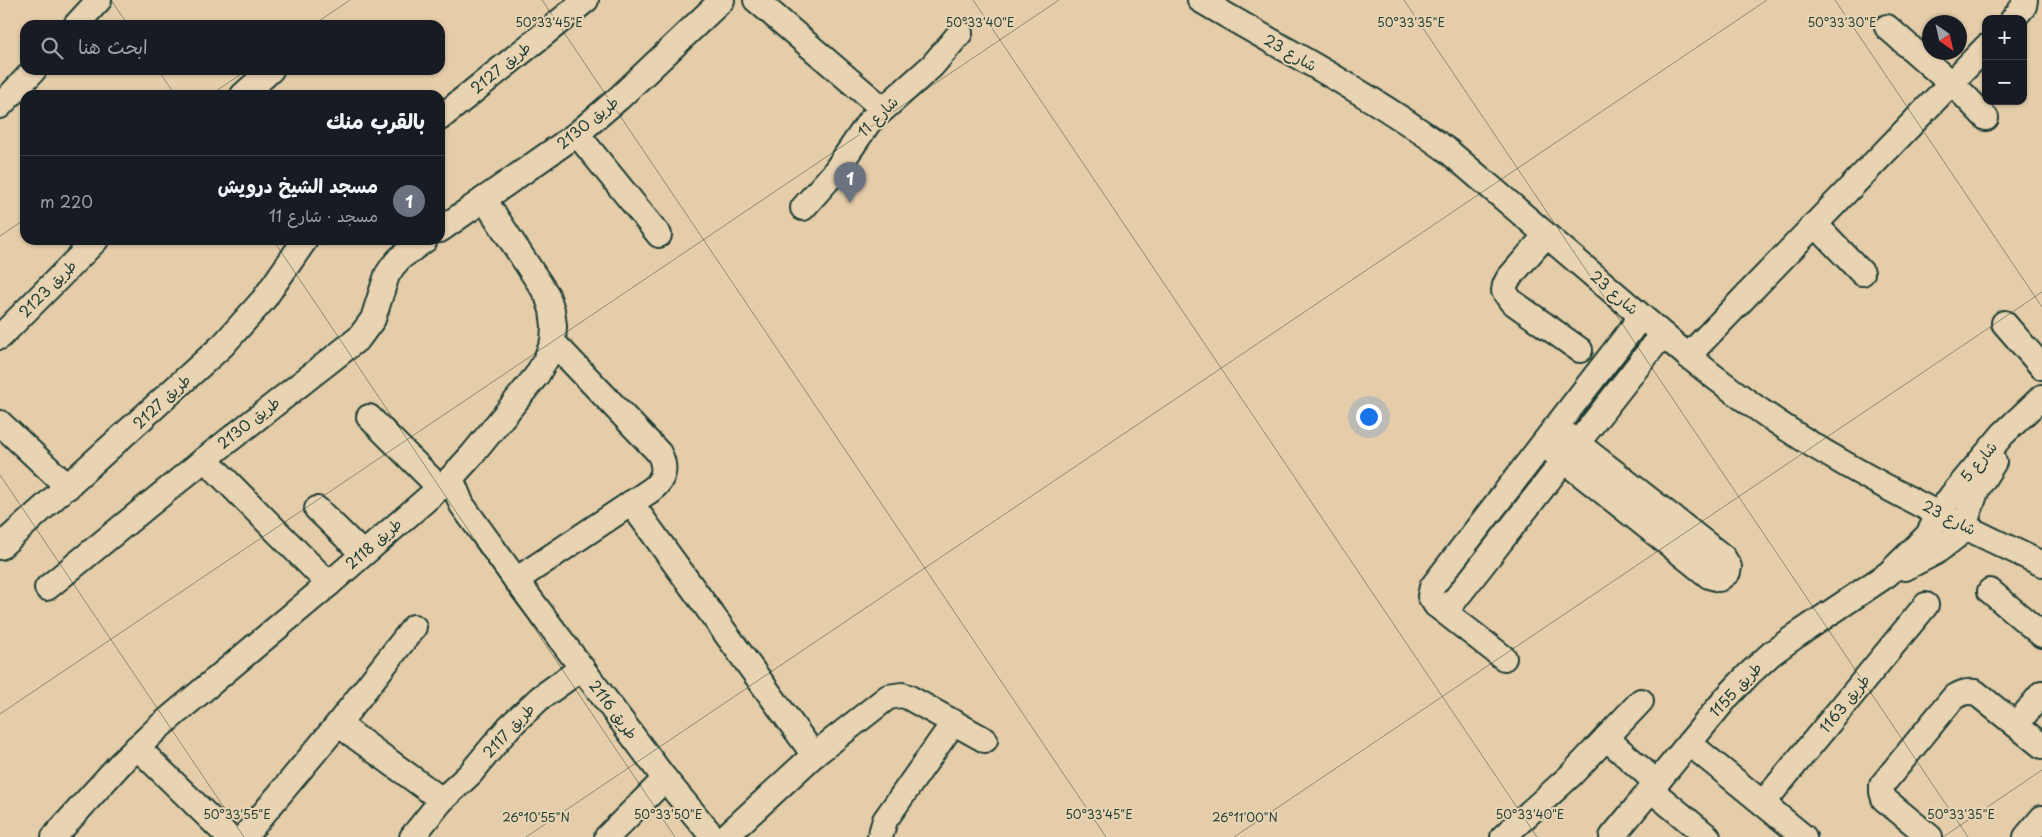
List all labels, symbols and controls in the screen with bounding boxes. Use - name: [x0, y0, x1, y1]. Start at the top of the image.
- text: 50°33'45"E: [515, 13, 583, 31]
- text: 50°33'40"E: [946, 13, 1014, 31]
- text: 50°33'35"E: [1377, 13, 1445, 31]
- text: 50°33'30"E: [1807, 13, 1877, 31]
- north arrow: [1922, 15, 1967, 60]
- map controls: [1982, 15, 2027, 105]
- button: +: [1982, 15, 2027, 60]
- search box: [20, 20, 445, 75]
- street label: شارع 23: [1260, 27, 1321, 76]
- text: ابحث هنا: [78, 32, 148, 60]
- icon: search: [38, 34, 66, 62]
- street label: طريق 2127: [465, 35, 535, 98]
- button: −: [1982, 60, 2027, 105]
- street label: طريق 2130: [551, 90, 623, 154]
- street label: شارع 11: [851, 90, 903, 142]
- text: بالقرب منك: [326, 104, 425, 136]
- pin: 1: [834, 162, 866, 203]
- text: مسجد الشيخ درويش: [218, 171, 378, 199]
- text: 220 m: [40, 189, 93, 213]
- text: 1: [405, 189, 413, 213]
- text: مسجد · شارع 11: [269, 203, 378, 227]
- street label: طريق 2123: [13, 254, 81, 322]
- street label: شارع 23: [1586, 264, 1644, 319]
- street label: طريق 2127: [127, 368, 195, 434]
- street label: طريق 2130: [212, 390, 284, 454]
- your location: [1356, 404, 1382, 430]
- street label: شارع 5: [1954, 436, 2002, 486]
- street label: شارع 23: [1919, 493, 1981, 540]
- street label: طريق 2118: [340, 512, 406, 574]
- street label: طريق 1155: [1703, 656, 1767, 722]
- street label: طريق 1163: [1813, 669, 1875, 737]
- street label: طريق 2116: [584, 675, 644, 744]
- street label: طريق 2117: [477, 697, 539, 762]
- text: 50°33'55"E: [203, 805, 271, 823]
- text: 50°33'50"E: [634, 805, 702, 823]
- text: 50°33'45"E: [1065, 805, 1133, 823]
- text: 50°33'40"E: [1496, 805, 1564, 823]
- text: 50°33'35"E: [1927, 805, 1995, 823]
- text: 26°10'55"N: [502, 808, 570, 826]
- text: 26°11'00"N: [1212, 808, 1278, 826]

